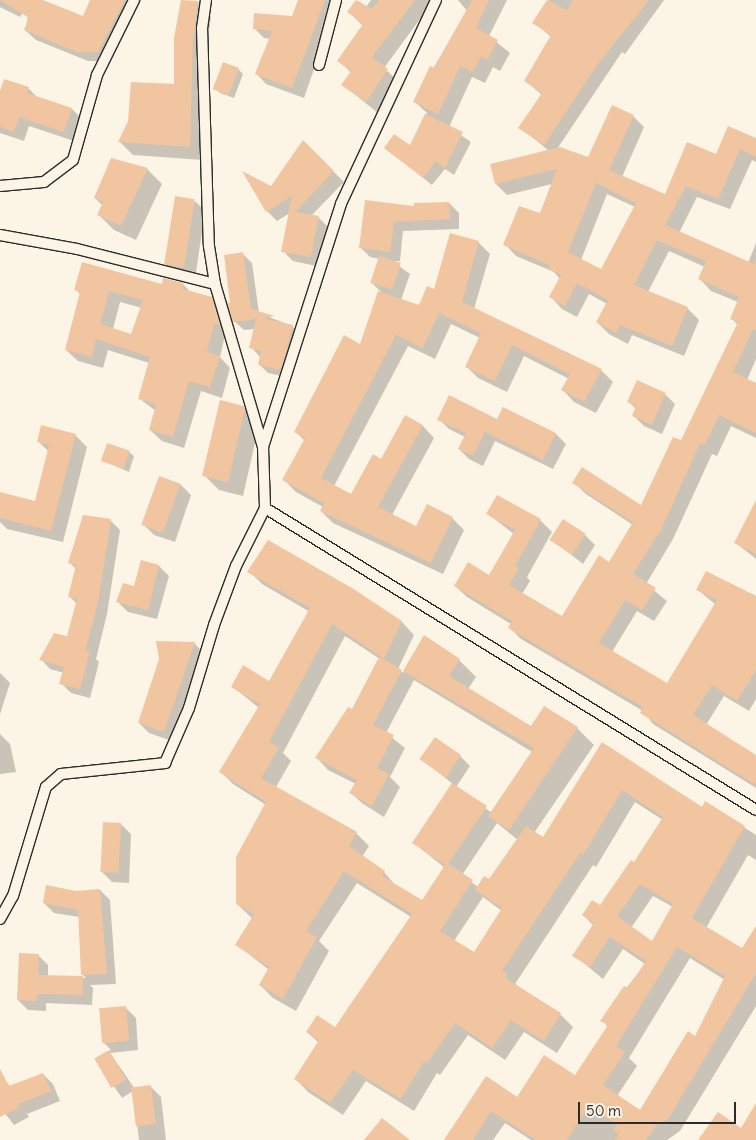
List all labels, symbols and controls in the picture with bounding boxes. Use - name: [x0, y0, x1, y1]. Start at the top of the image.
- scale bar: [581, 1092, 738, 1124]
- text: 50 m: [586, 1101, 621, 1120]

